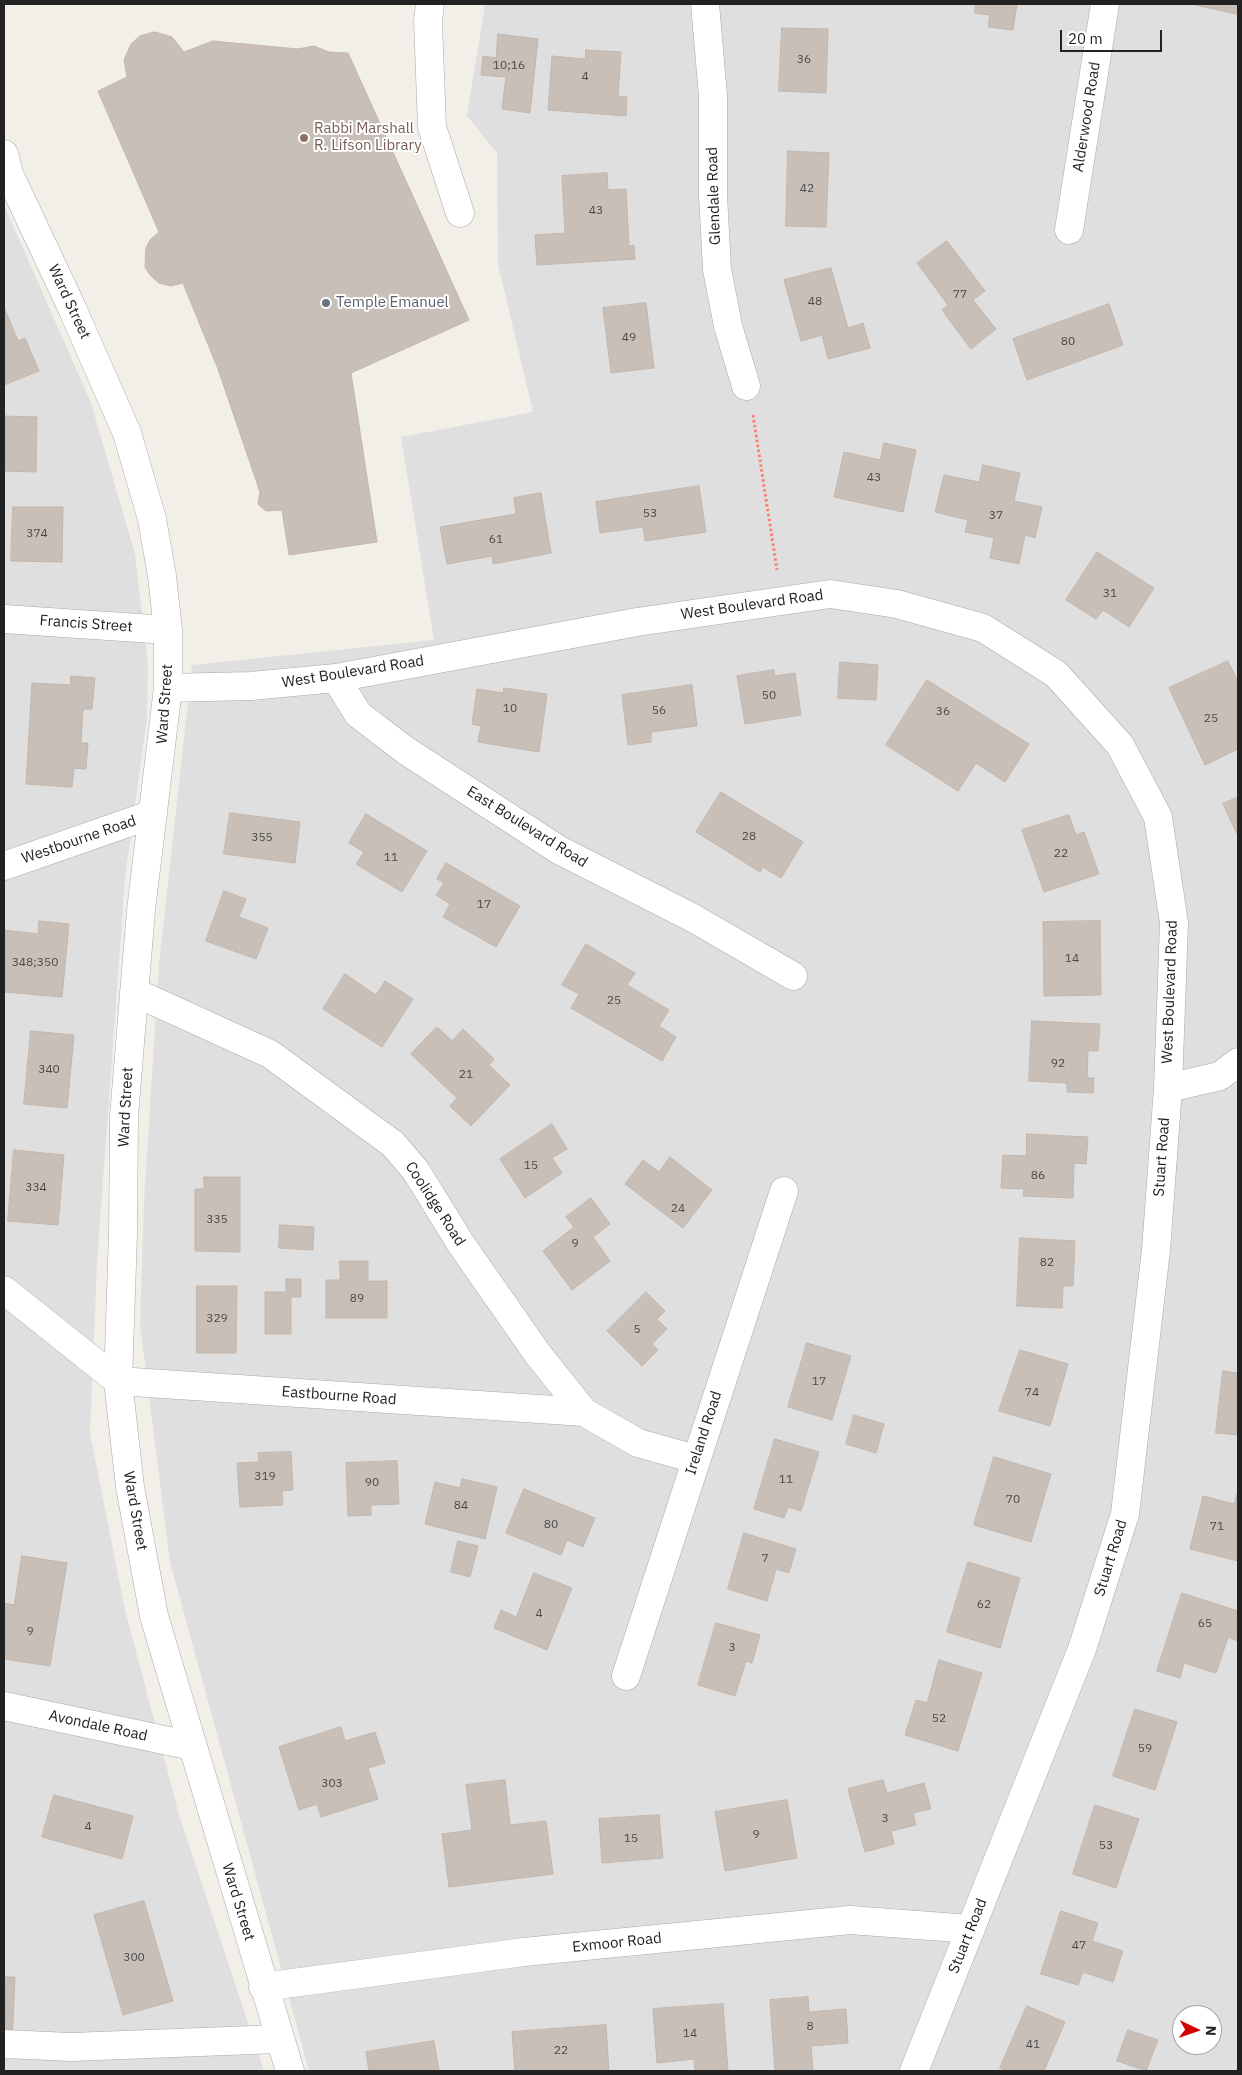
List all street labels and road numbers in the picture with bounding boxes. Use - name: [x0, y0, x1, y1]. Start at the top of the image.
- street label: Alderwood Road: [1069, 61, 1105, 173]
- street label: Glendale Road: [703, 147, 725, 245]
- street label: Ward Street: [44, 262, 94, 342]
- street label: West Boulevard Road: [680, 586, 824, 624]
- street label: Francis Street: [39, 612, 133, 636]
- street label: West Boulevard Road: [281, 652, 425, 692]
- street label: Ward Street: [153, 663, 177, 745]
- street label: East Boulevard Road: [463, 783, 591, 871]
- street label: Westbourne Road: [19, 812, 139, 868]
- street label: West Boulevard Road: [1158, 920, 1182, 1064]
- street label: Ward Street: [115, 1067, 137, 1147]
- street label: Stuart Road: [1150, 1117, 1174, 1197]
- street label: Coolidge Road: [401, 1159, 469, 1249]
- street label: Eastbourne Road: [281, 1383, 397, 1409]
- street label: Ireland Road: [682, 1389, 726, 1477]
- street label: Ward Street: [119, 1470, 151, 1552]
- street label: Stuart Road: [1091, 1517, 1131, 1599]
- street label: Avondale Road: [47, 1707, 149, 1745]
- street label: Ward Street: [218, 1861, 258, 1943]
- street label: Stuart Road: [945, 1896, 991, 1976]
- street label: Exmoor Road: [571, 1929, 663, 1957]

